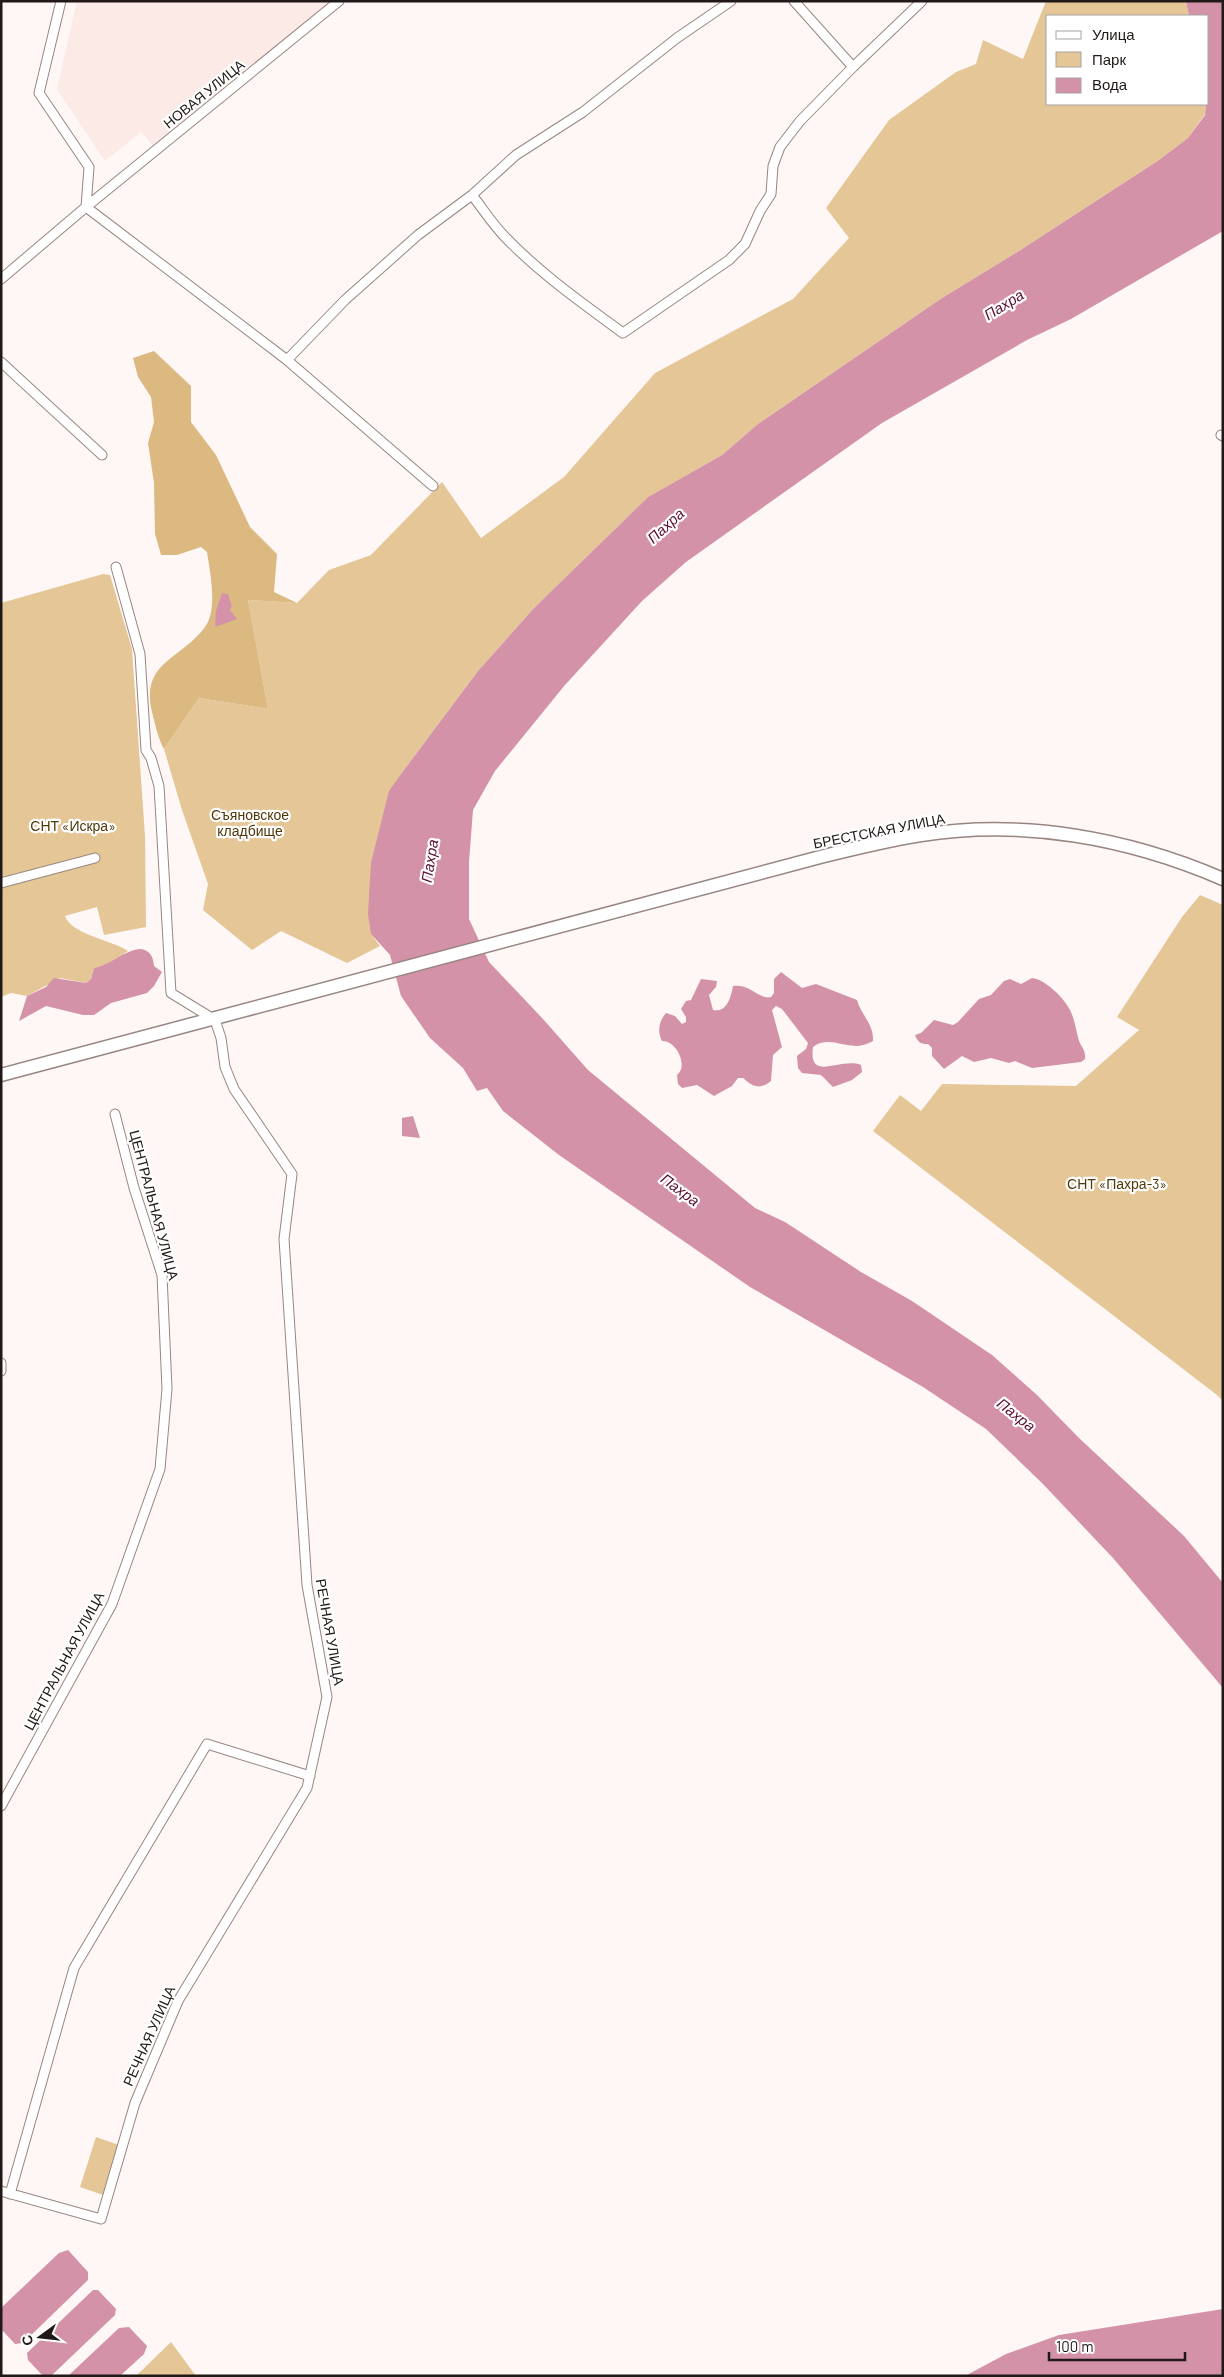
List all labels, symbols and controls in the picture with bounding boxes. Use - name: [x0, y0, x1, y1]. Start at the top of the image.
- legend: [1046, 15, 1209, 105]
- text: Улица: [1092, 25, 1135, 43]
- text: Парк: [1092, 50, 1126, 68]
- street label: НОВАЯ УЛИЦА: [160, 55, 248, 132]
- text: Вода: [1092, 75, 1128, 93]
- water label: Пахра: [980, 285, 1027, 323]
- water label: Пахра: [643, 504, 687, 546]
- park label: Съяновское кладбище: [211, 806, 289, 839]
- street label: БРЕСТСКАЯ УЛИЦА: [812, 809, 947, 852]
- park label: СНТ «Искра»: [30, 817, 116, 834]
- water label: Пахра: [417, 838, 441, 884]
- street label: ЦЕНТРАЛЬНАЯ УЛИЦА: [126, 1128, 183, 1282]
- water label: Пахра: [658, 1169, 703, 1209]
- park label: СНТ «Пахра-3»: [1067, 1175, 1167, 1192]
- water label: Пахра: [994, 1394, 1039, 1435]
- street label: РЕЧНАЯ УЛИЦА: [313, 1577, 348, 1687]
- street label: ЦЕНТРАЛЬНАЯ УЛИЦА: [20, 1588, 108, 1733]
- street label: РЕЧНАЯ УЛИЦА: [119, 1983, 178, 2088]
- north arrow: [15, 2312, 65, 2362]
- scale bar: [1049, 2330, 1185, 2362]
- text: С: [17, 2333, 36, 2348]
- text: 100 m: [1056, 2337, 1094, 2355]

